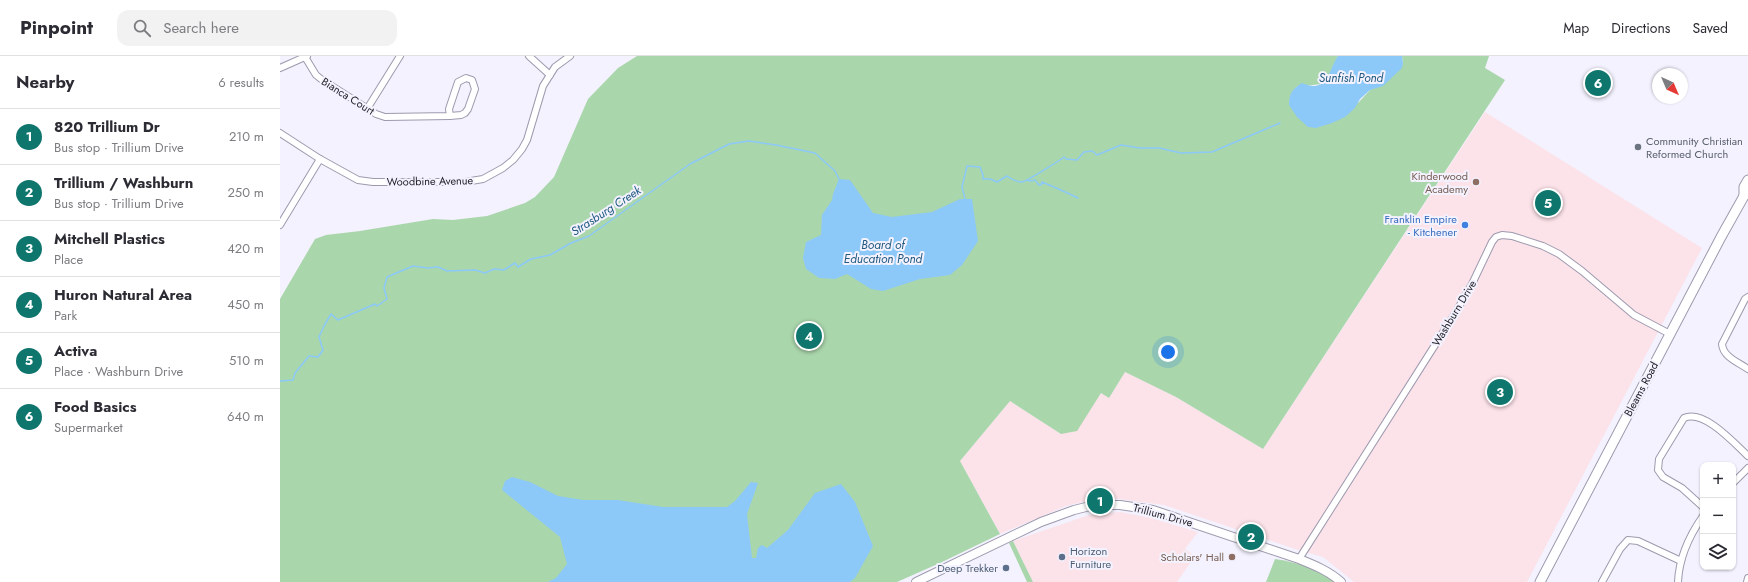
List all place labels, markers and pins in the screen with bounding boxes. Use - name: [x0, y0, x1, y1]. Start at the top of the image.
- pin: 6: [1585, 68, 1611, 98]
- place label: Community Christian Reformed Church: [1646, 133, 1743, 162]
- marker: Community Christian Reformed Church: [1633, 142, 1643, 152]
- place label: Kinderwood Academy: [1412, 168, 1468, 197]
- marker: Kinderwood Academy: [1471, 177, 1481, 187]
- pin: 5: [1535, 188, 1561, 218]
- place label: Franklin Empire - Kitchener: [1385, 211, 1457, 240]
- marker: Franklin Empire - Kitchener: [1460, 220, 1470, 230]
- pin: 4: [796, 321, 822, 351]
- pin: 3: [1487, 377, 1513, 407]
- pin: 1: [1087, 486, 1113, 516]
- pin: 2: [1238, 522, 1264, 552]
- place label: Horizon Furniture: [1070, 543, 1111, 572]
- place label: Scholars' Hall: [1161, 549, 1224, 565]
- marker: Horizon Furniture: [1057, 552, 1067, 562]
- marker: Scholars' Hall: [1227, 552, 1237, 562]
- place label: Deep Trekker: [937, 560, 998, 576]
- marker: Deep Trekker: [1001, 563, 1011, 573]

